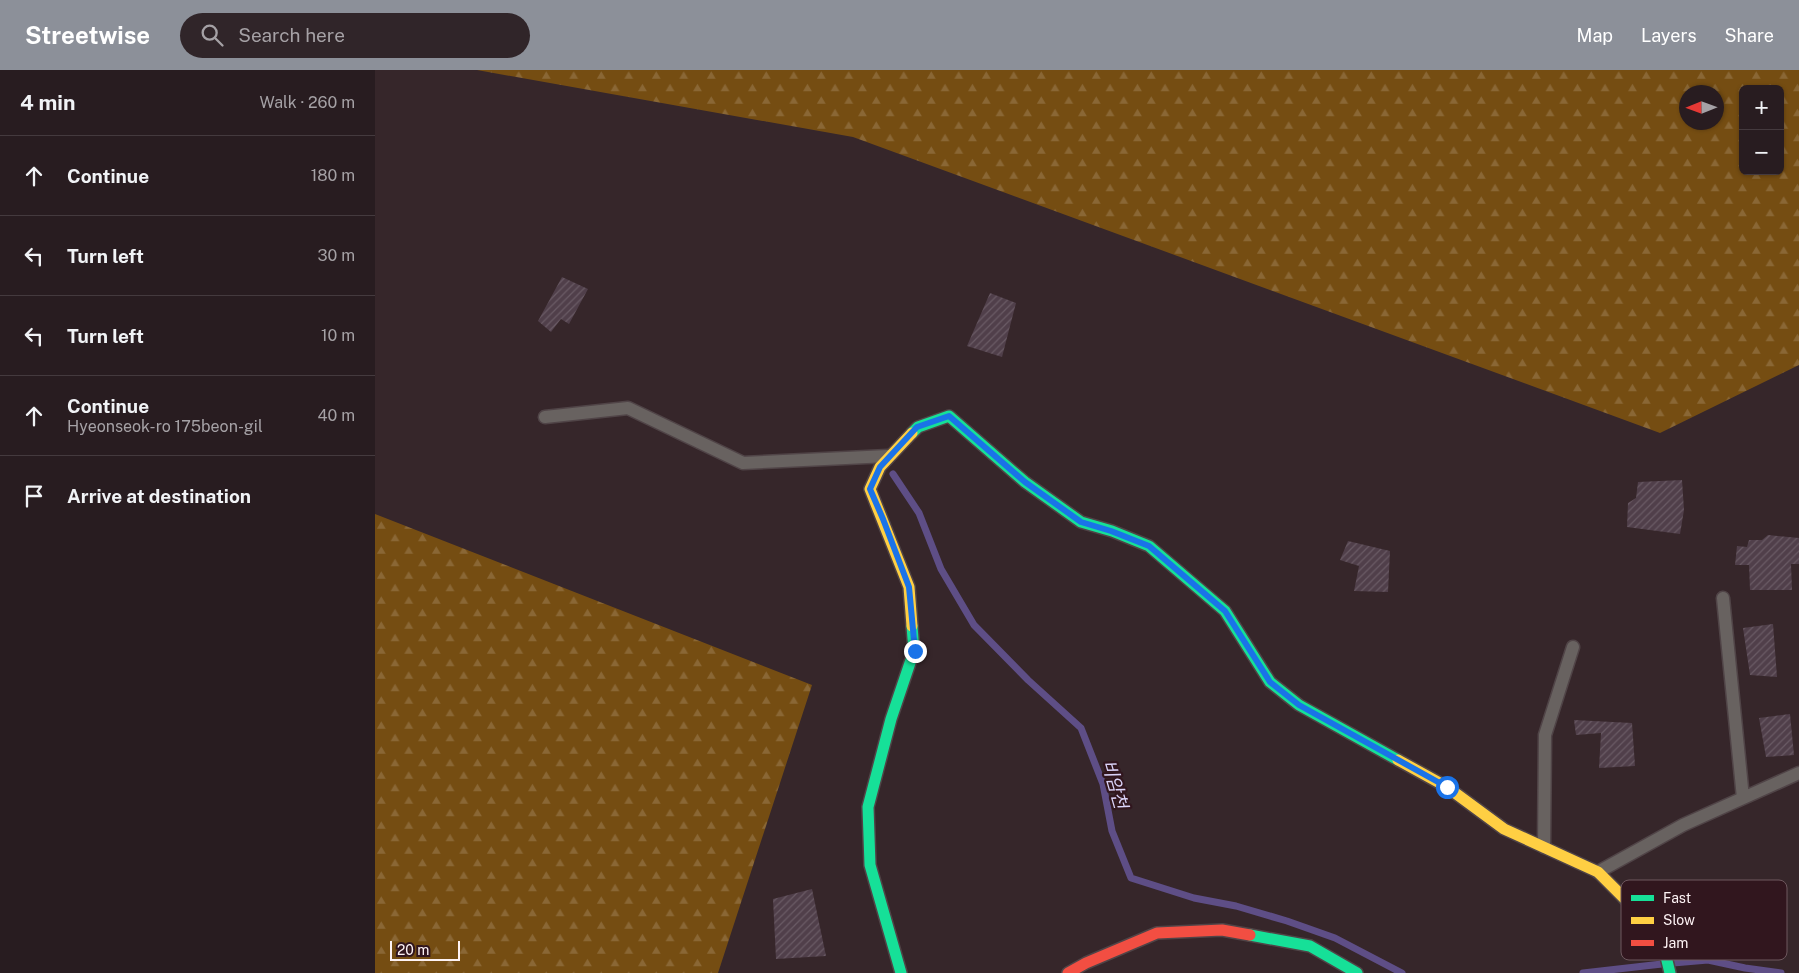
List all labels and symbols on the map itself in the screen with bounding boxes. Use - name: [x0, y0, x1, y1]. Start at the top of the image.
- north arrow: [1679, 85, 1724, 130]
- route end: [904, 640, 927, 663]
- water label: 비암천: [1098, 757, 1133, 813]
- route start: [1436, 776, 1459, 799]
- legend: [1621, 880, 1787, 960]
- text: Fast: [1663, 890, 1691, 906]
- text: Slow: [1663, 912, 1695, 928]
- text: Jam: [1663, 935, 1688, 951]
- scale bar: [390, 938, 460, 961]

